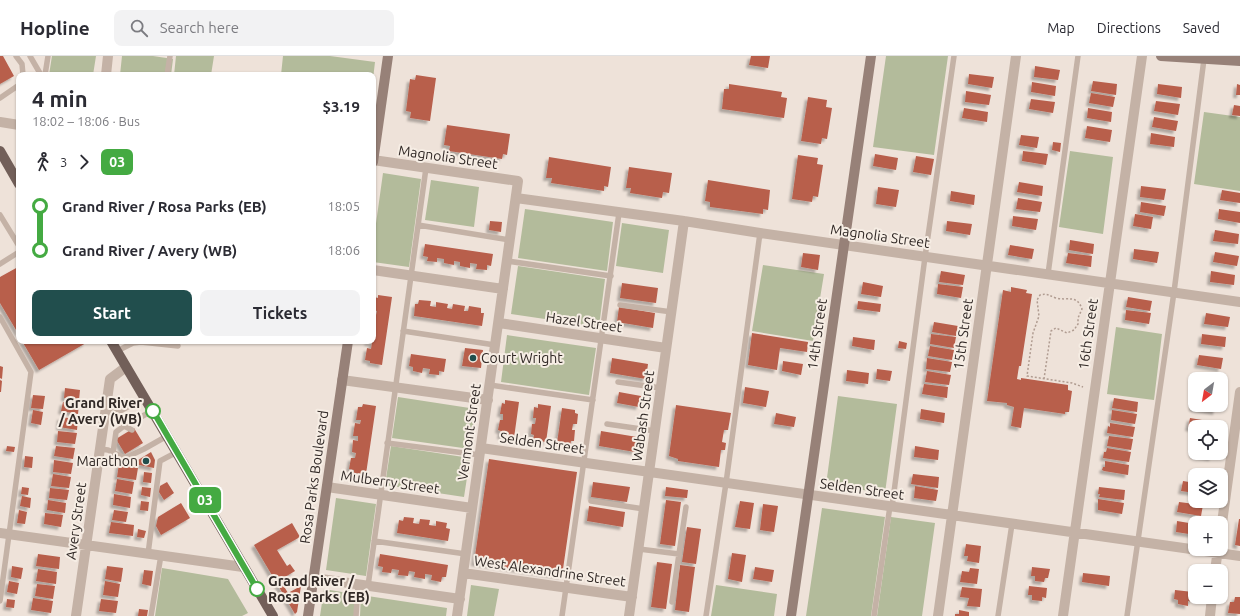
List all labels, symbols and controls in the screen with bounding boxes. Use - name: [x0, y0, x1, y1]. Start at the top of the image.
- search box: [114, 10, 394, 46]
- text: Hopline: [20, 17, 90, 39]
- icon: search: [128, 17, 150, 39]
- text: Search here: [160, 19, 239, 36]
- text: Map: [1047, 20, 1075, 36]
- text: Directions: [1097, 20, 1161, 36]
- text: Saved: [1183, 20, 1220, 36]
- text: 4 min: [32, 86, 88, 111]
- text: $3.19: [322, 98, 360, 115]
- text: 18:02 – 18:06 · Bus: [32, 114, 140, 128]
- street label: Magnolia Street: [397, 142, 499, 172]
- icon: walk: [32, 151, 54, 173]
- icon: forward: [73, 151, 95, 173]
- text: 03: [109, 154, 125, 170]
- text: 3: [60, 155, 67, 169]
- text: Grand River / Rosa Parks (EB): [62, 198, 267, 215]
- text: 18:05: [327, 199, 360, 213]
- street label: Magnolia Street: [829, 221, 931, 251]
- text: Grand River / Avery (WB): [62, 242, 237, 259]
- text: 18:06: [327, 243, 360, 257]
- button: Start: [32, 290, 192, 336]
- button: Tickets: [200, 290, 360, 336]
- street label: 14th Street: [804, 297, 830, 371]
- street label: 15th Street: [950, 297, 976, 371]
- street label: 16th Street: [1075, 297, 1101, 371]
- street label: Hazel Street: [545, 309, 624, 335]
- place label: Court Wright: [481, 350, 563, 366]
- marker: Court Wright: [468, 353, 478, 363]
- street label: Wabash Street: [629, 369, 657, 462]
- north arrow: [1188, 372, 1228, 412]
- map controls: [1188, 372, 1228, 604]
- street label: Vermont Street: [454, 382, 484, 481]
- place label: Grand River / Avery (WB): [58, 395, 142, 427]
- marker: Grand River / Avery (WB): [145, 403, 161, 419]
- street label: Rosa Parks Boulevard: [297, 409, 331, 545]
- button: locate: [1188, 420, 1228, 460]
- street label: Selden Street: [499, 429, 586, 457]
- place label: Marathon: [76, 453, 138, 469]
- marker: Marathon: [141, 456, 151, 466]
- street label: Mulberry Street: [340, 467, 441, 497]
- button: layers: [1188, 468, 1228, 508]
- street label: Selden Street: [819, 475, 906, 503]
- street label: Avery Street: [63, 481, 89, 561]
- line badge: 03: [187, 487, 223, 513]
- text: 03: [197, 492, 213, 508]
- button: +: [1188, 516, 1228, 556]
- street label: West Alexandrine Street: [473, 552, 627, 590]
- button: −: [1188, 564, 1228, 604]
- place label: Grand River / Rosa Parks (EB): [268, 573, 370, 605]
- marker: Grand River / Rosa Parks (EB): [249, 581, 265, 597]

